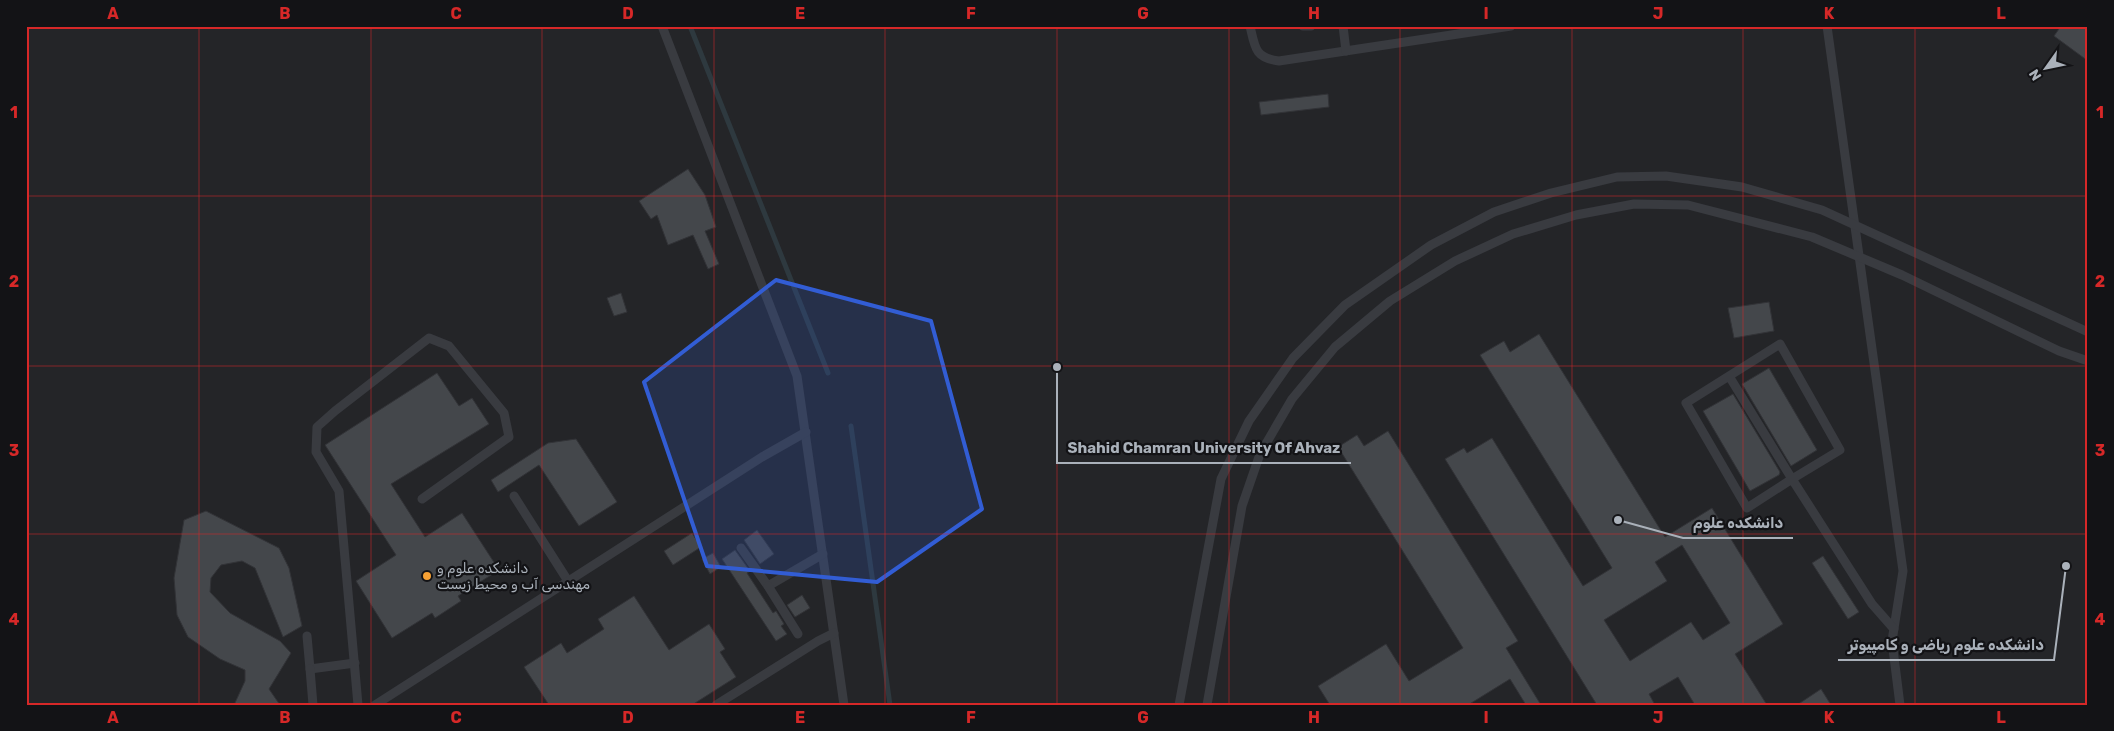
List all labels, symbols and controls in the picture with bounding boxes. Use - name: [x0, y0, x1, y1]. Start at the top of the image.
- text: A: [107, 4, 119, 23]
- text: B: [279, 4, 291, 23]
- text: C: [450, 4, 462, 23]
- text: D: [622, 4, 634, 23]
- text: E: [795, 4, 805, 23]
- text: F: [966, 4, 976, 23]
- text: G: [1137, 4, 1149, 23]
- text: H: [1308, 4, 1320, 23]
- text: I: [1483, 4, 1489, 23]
- text: J: [1653, 4, 1663, 23]
- text: K: [1824, 4, 1835, 23]
- text: L: [1996, 4, 2006, 23]
- north arrow: [2022, 42, 2072, 92]
- text: N: [2026, 66, 2045, 84]
- text: 1: [10, 103, 18, 122]
- text: 1: [2096, 103, 2104, 122]
- text: 2: [9, 272, 19, 291]
- text: 2: [2095, 272, 2105, 291]
- callout: Shahid Chamran University Of Ahvaz: [1057, 433, 1351, 463]
- text: Shahid Chamran University Of Ahvaz: [1068, 439, 1340, 457]
- text: 3: [9, 441, 19, 460]
- text: 3: [2095, 441, 2105, 460]
- callout: دانشکده علوم: [1683, 508, 1793, 538]
- text: دانشکده علوم: [1693, 514, 1784, 533]
- place label: دانشکده علوم و مهندسی آب و محیط زیست: [437, 560, 590, 593]
- marker: دانشکده علوم و مهندسی آب و محیط زیست: [421, 570, 433, 582]
- text: 4: [9, 610, 20, 629]
- text: 4: [2095, 610, 2106, 629]
- callout: دانشکده علوم ریاضی و کامپیوتر: [1838, 630, 2054, 660]
- text: دانشکده علوم ریاضی و کامپیوتر: [1847, 636, 2044, 655]
- text: A: [107, 708, 119, 727]
- text: B: [279, 708, 291, 727]
- text: C: [450, 708, 462, 727]
- text: D: [622, 708, 634, 727]
- text: E: [795, 708, 805, 727]
- text: F: [966, 708, 976, 727]
- text: G: [1137, 708, 1149, 727]
- text: H: [1308, 708, 1320, 727]
- text: I: [1483, 708, 1489, 727]
- text: J: [1653, 708, 1663, 727]
- text: K: [1824, 708, 1835, 727]
- text: L: [1996, 708, 2006, 727]

